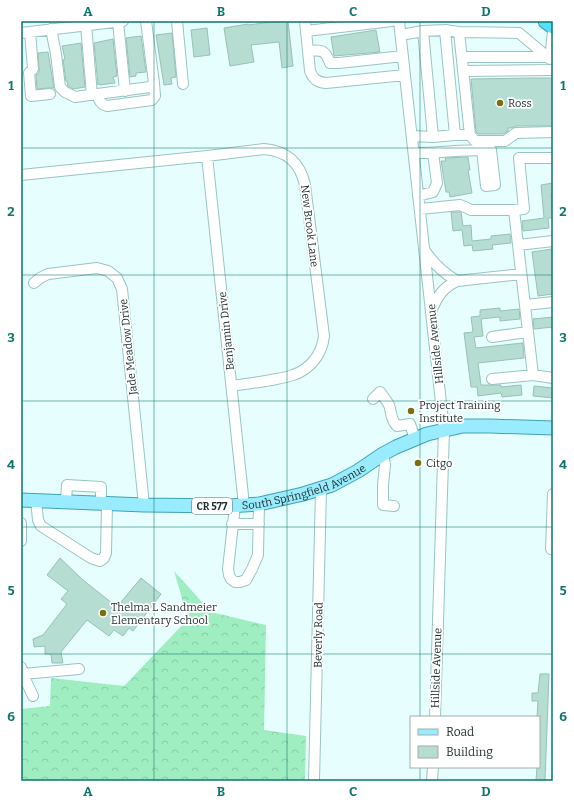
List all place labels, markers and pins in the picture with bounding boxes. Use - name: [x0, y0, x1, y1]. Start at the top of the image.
- place label: Ross: [508, 97, 532, 110]
- marker: Ross: [495, 98, 505, 108]
- place label: Project Training Institute: [419, 399, 500, 425]
- marker: Project Training Institute: [406, 406, 416, 416]
- place label: Citgo: [426, 457, 452, 470]
- marker: Citgo: [413, 458, 423, 468]
- place label: Thelma L Sandmeier Elementary School: [111, 601, 217, 627]
- marker: Thelma L Sandmeier Elementary School: [98, 608, 108, 618]

